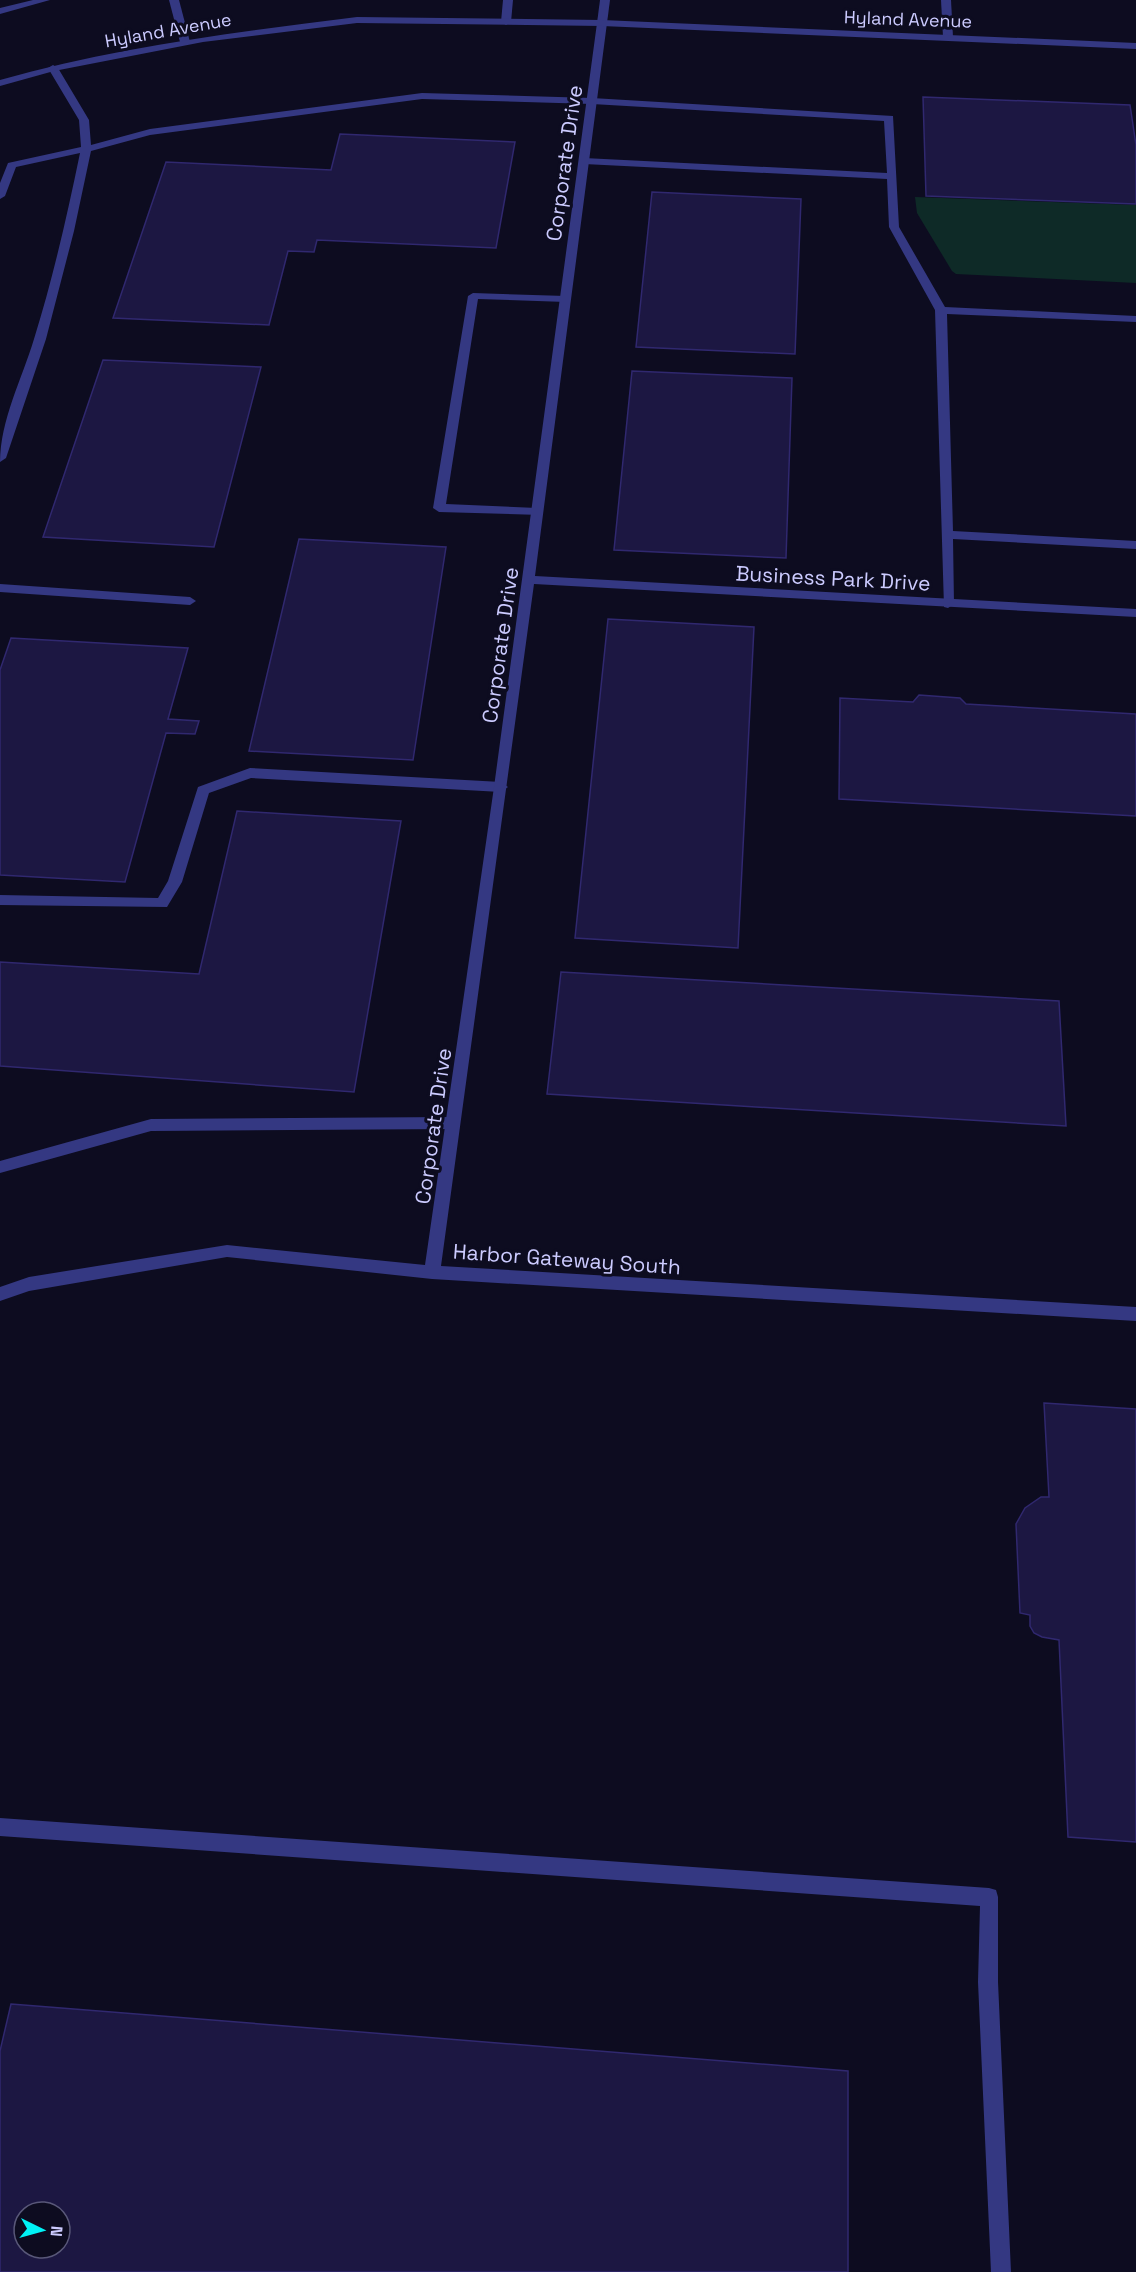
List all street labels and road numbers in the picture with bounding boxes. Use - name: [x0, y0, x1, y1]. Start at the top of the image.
- street label: Hyland Avenue: [844, 5, 972, 33]
- street label: Hyland Avenue: [103, 8, 233, 52]
- street label: Corporate Drive: [540, 83, 588, 243]
- street label: Business Park Drive: [735, 559, 931, 597]
- street label: Corporate Drive: [476, 565, 524, 725]
- street label: Corporate Drive: [409, 1046, 457, 1206]
- street label: Harbor Gateway South: [452, 1238, 682, 1280]

